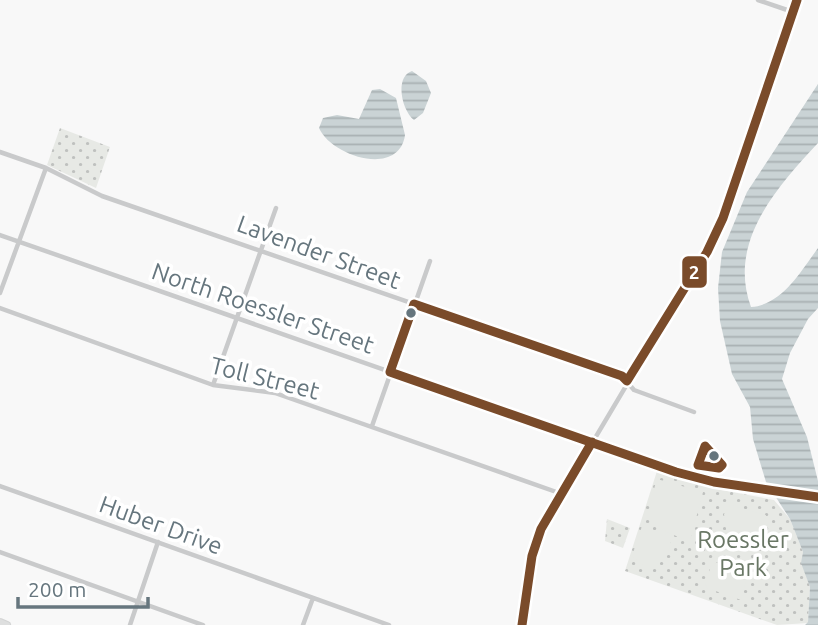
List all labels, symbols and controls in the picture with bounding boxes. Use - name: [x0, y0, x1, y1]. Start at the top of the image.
- street label: Lavender Street: [234, 210, 405, 294]
- line badge: 2: [681, 255, 708, 289]
- street label: North Roessler Street: [148, 257, 378, 359]
- text: 2: [689, 261, 699, 283]
- unlabelled marker: [404, 306, 418, 320]
- street label: Toll Street: [208, 351, 323, 405]
- unlabelled marker: [707, 449, 721, 463]
- street label: Huber Drive: [96, 490, 226, 560]
- park label: Roessler Park: [697, 526, 789, 581]
- scale bar: [18, 566, 147, 610]
- text: 200 m: [28, 577, 86, 601]

